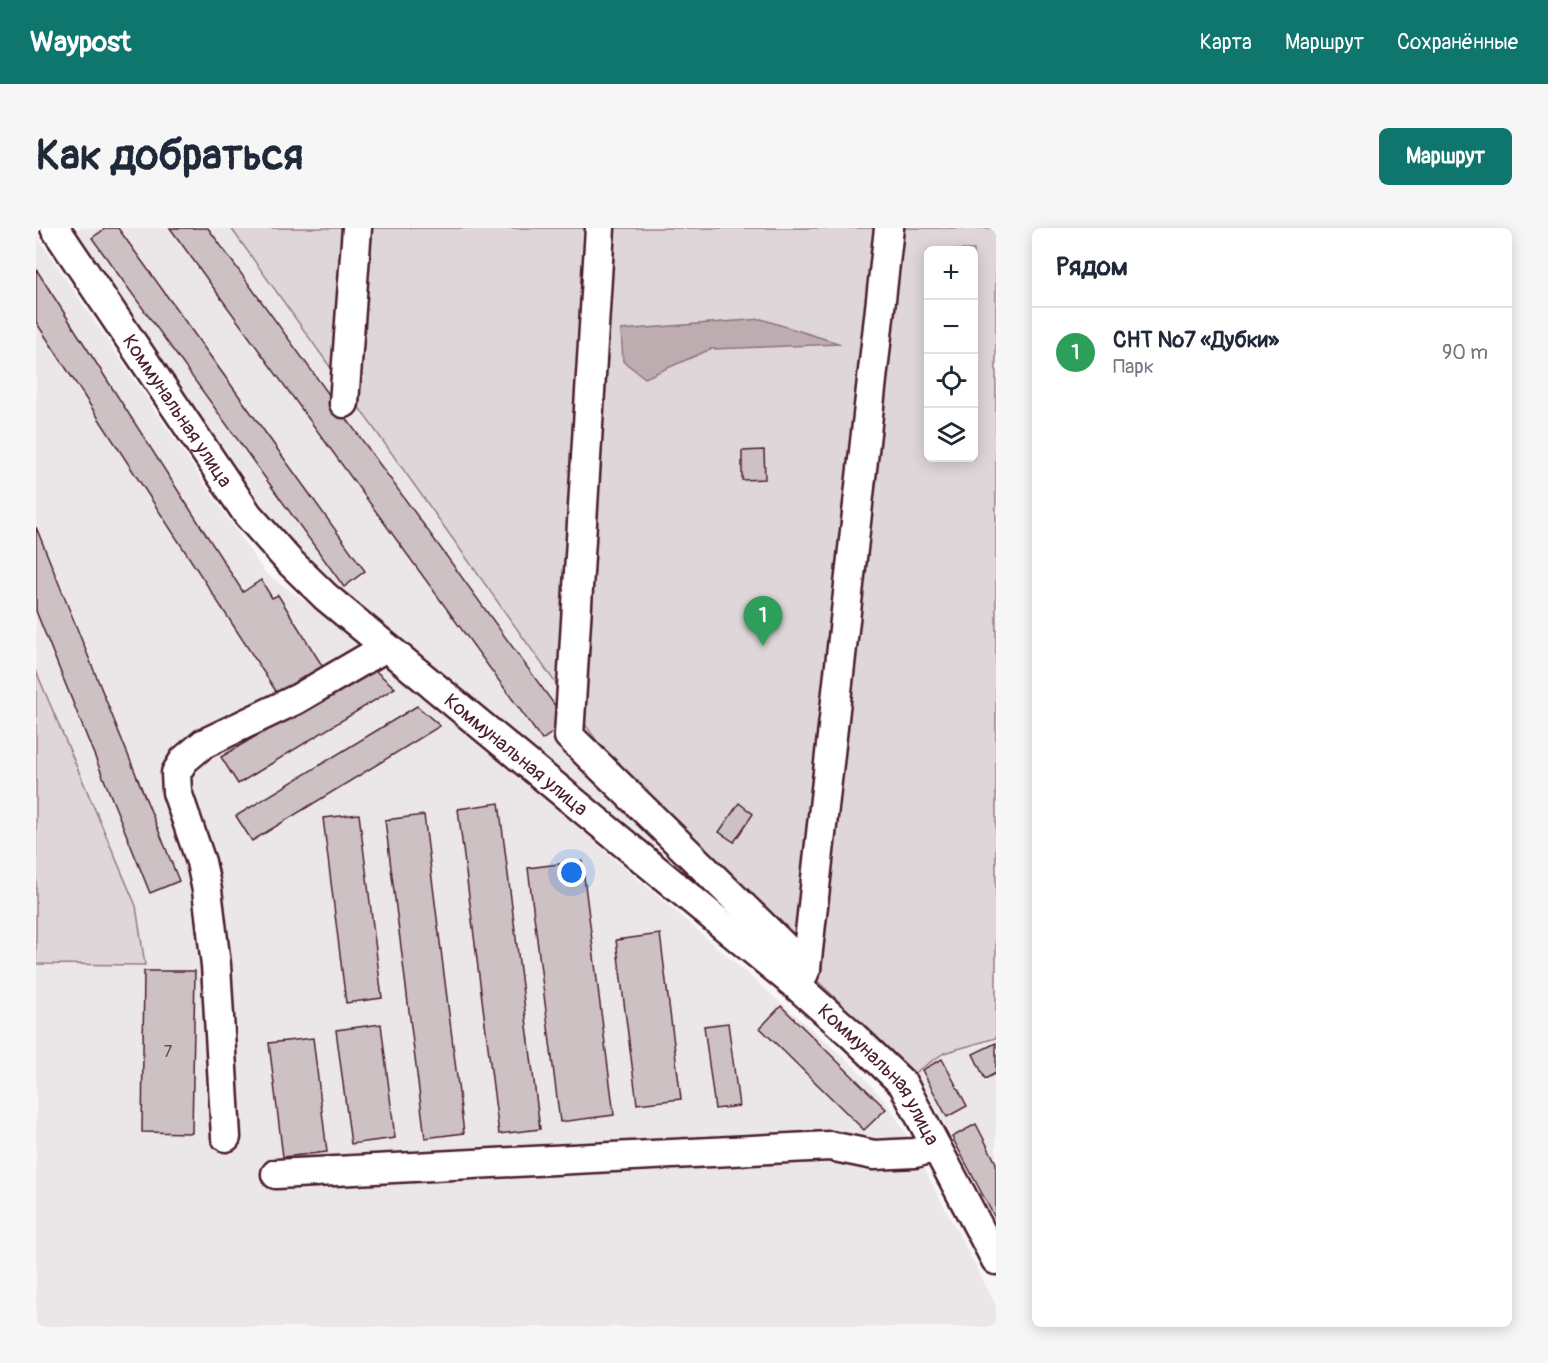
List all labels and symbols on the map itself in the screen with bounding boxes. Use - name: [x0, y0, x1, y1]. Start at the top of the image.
- street label: Коммунальная улица: [117, 329, 238, 492]
- pin: 1: [744, 596, 782, 646]
- street label: Коммунальная улица: [439, 688, 593, 821]
- your location: [557, 858, 586, 887]
- street label: Коммунальная улица: [813, 998, 945, 1149]
- house number: 7: [164, 1042, 173, 1062]

